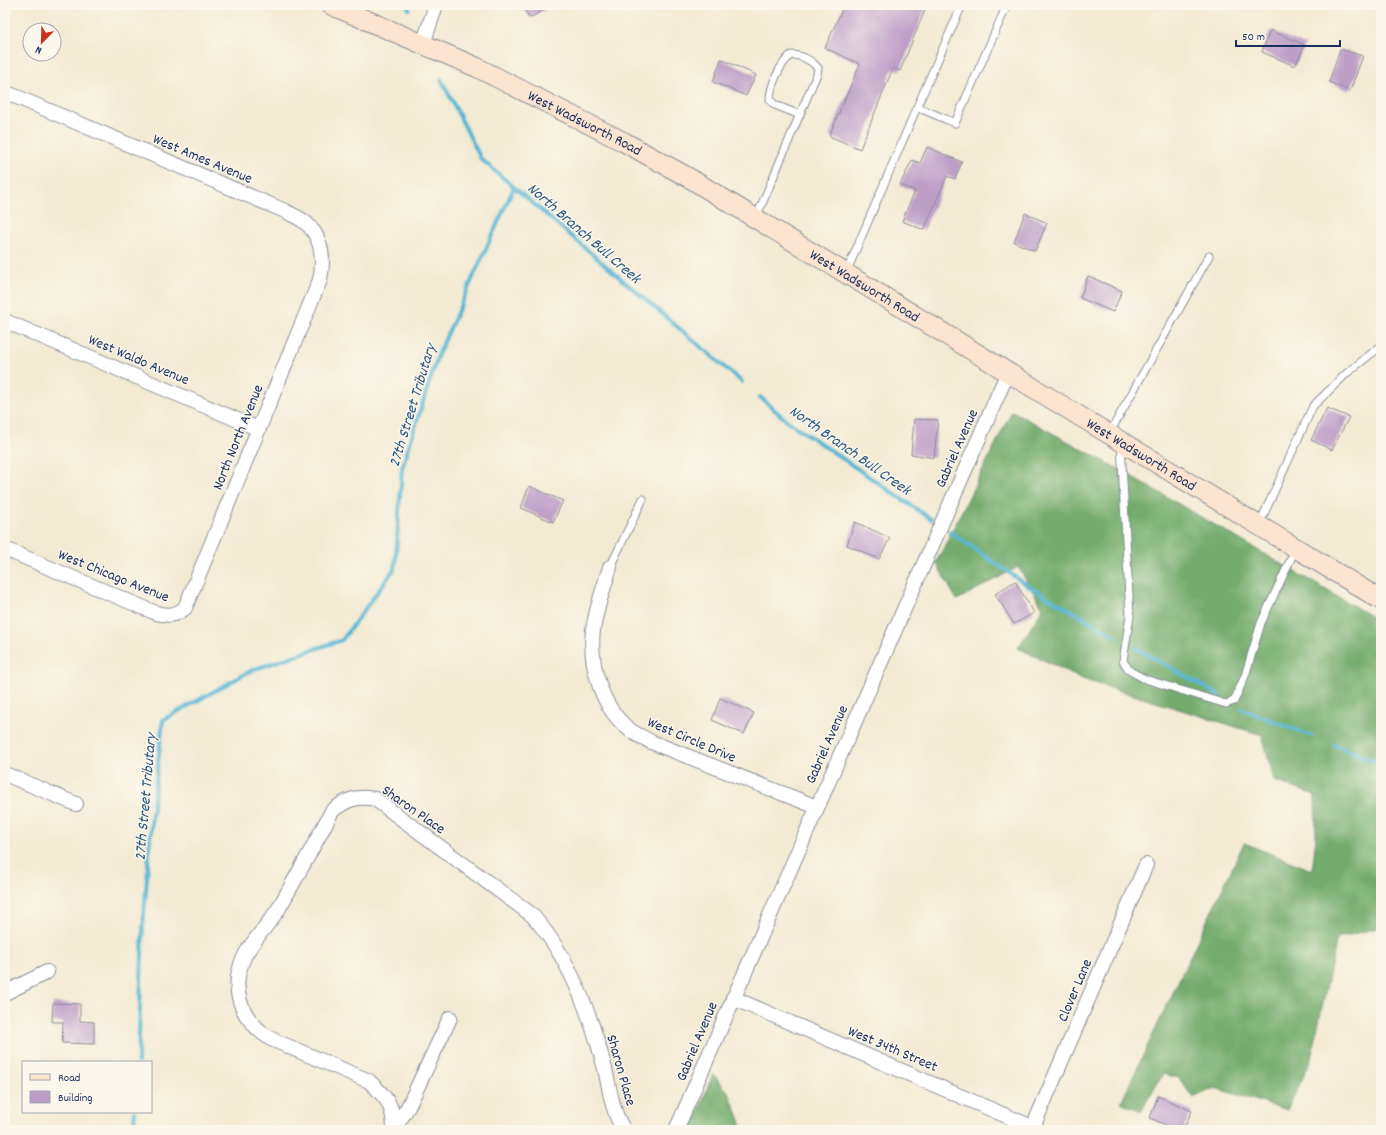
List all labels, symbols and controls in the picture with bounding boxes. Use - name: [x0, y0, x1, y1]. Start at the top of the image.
- north arrow: [22, 22, 62, 62]
- scale bar: [1236, 22, 1340, 48]
- text: 50 m: [1242, 29, 1265, 46]
- text: N: [33, 41, 45, 58]
- street label: West Wadsworth Road: [523, 86, 645, 163]
- street label: West Ames Avenue: [149, 129, 256, 191]
- water label: North Branch Bull Creek: [521, 178, 646, 291]
- street label: West Wadsworth Road: [805, 245, 923, 329]
- street label: West Waldo Avenue: [84, 330, 193, 392]
- water label: 27th Street Tributary: [384, 339, 444, 470]
- street label: North North Avenue: [208, 381, 270, 494]
- water label: North Branch Bull Creek: [784, 400, 916, 503]
- street label: Gabriel Avenue: [931, 406, 985, 492]
- street label: West Wadsworth Road: [1081, 414, 1200, 498]
- street label: West Chicago Avenue: [54, 544, 173, 609]
- street label: Gabriel Avenue: [801, 702, 855, 788]
- street label: West Circle Drive: [643, 712, 739, 770]
- water label: 27th Street Tributary: [129, 730, 164, 862]
- street label: Sharon Place: [377, 781, 449, 841]
- street label: Clover Lane: [1053, 956, 1099, 1026]
- street label: Gabriel Avenue: [671, 998, 725, 1085]
- street label: West 34th Street: [844, 1021, 941, 1079]
- street label: Sharon Place: [599, 1032, 641, 1109]
- legend: [22, 1061, 152, 1113]
- text: Road: [58, 1070, 80, 1087]
- text: Building: [58, 1090, 93, 1107]

